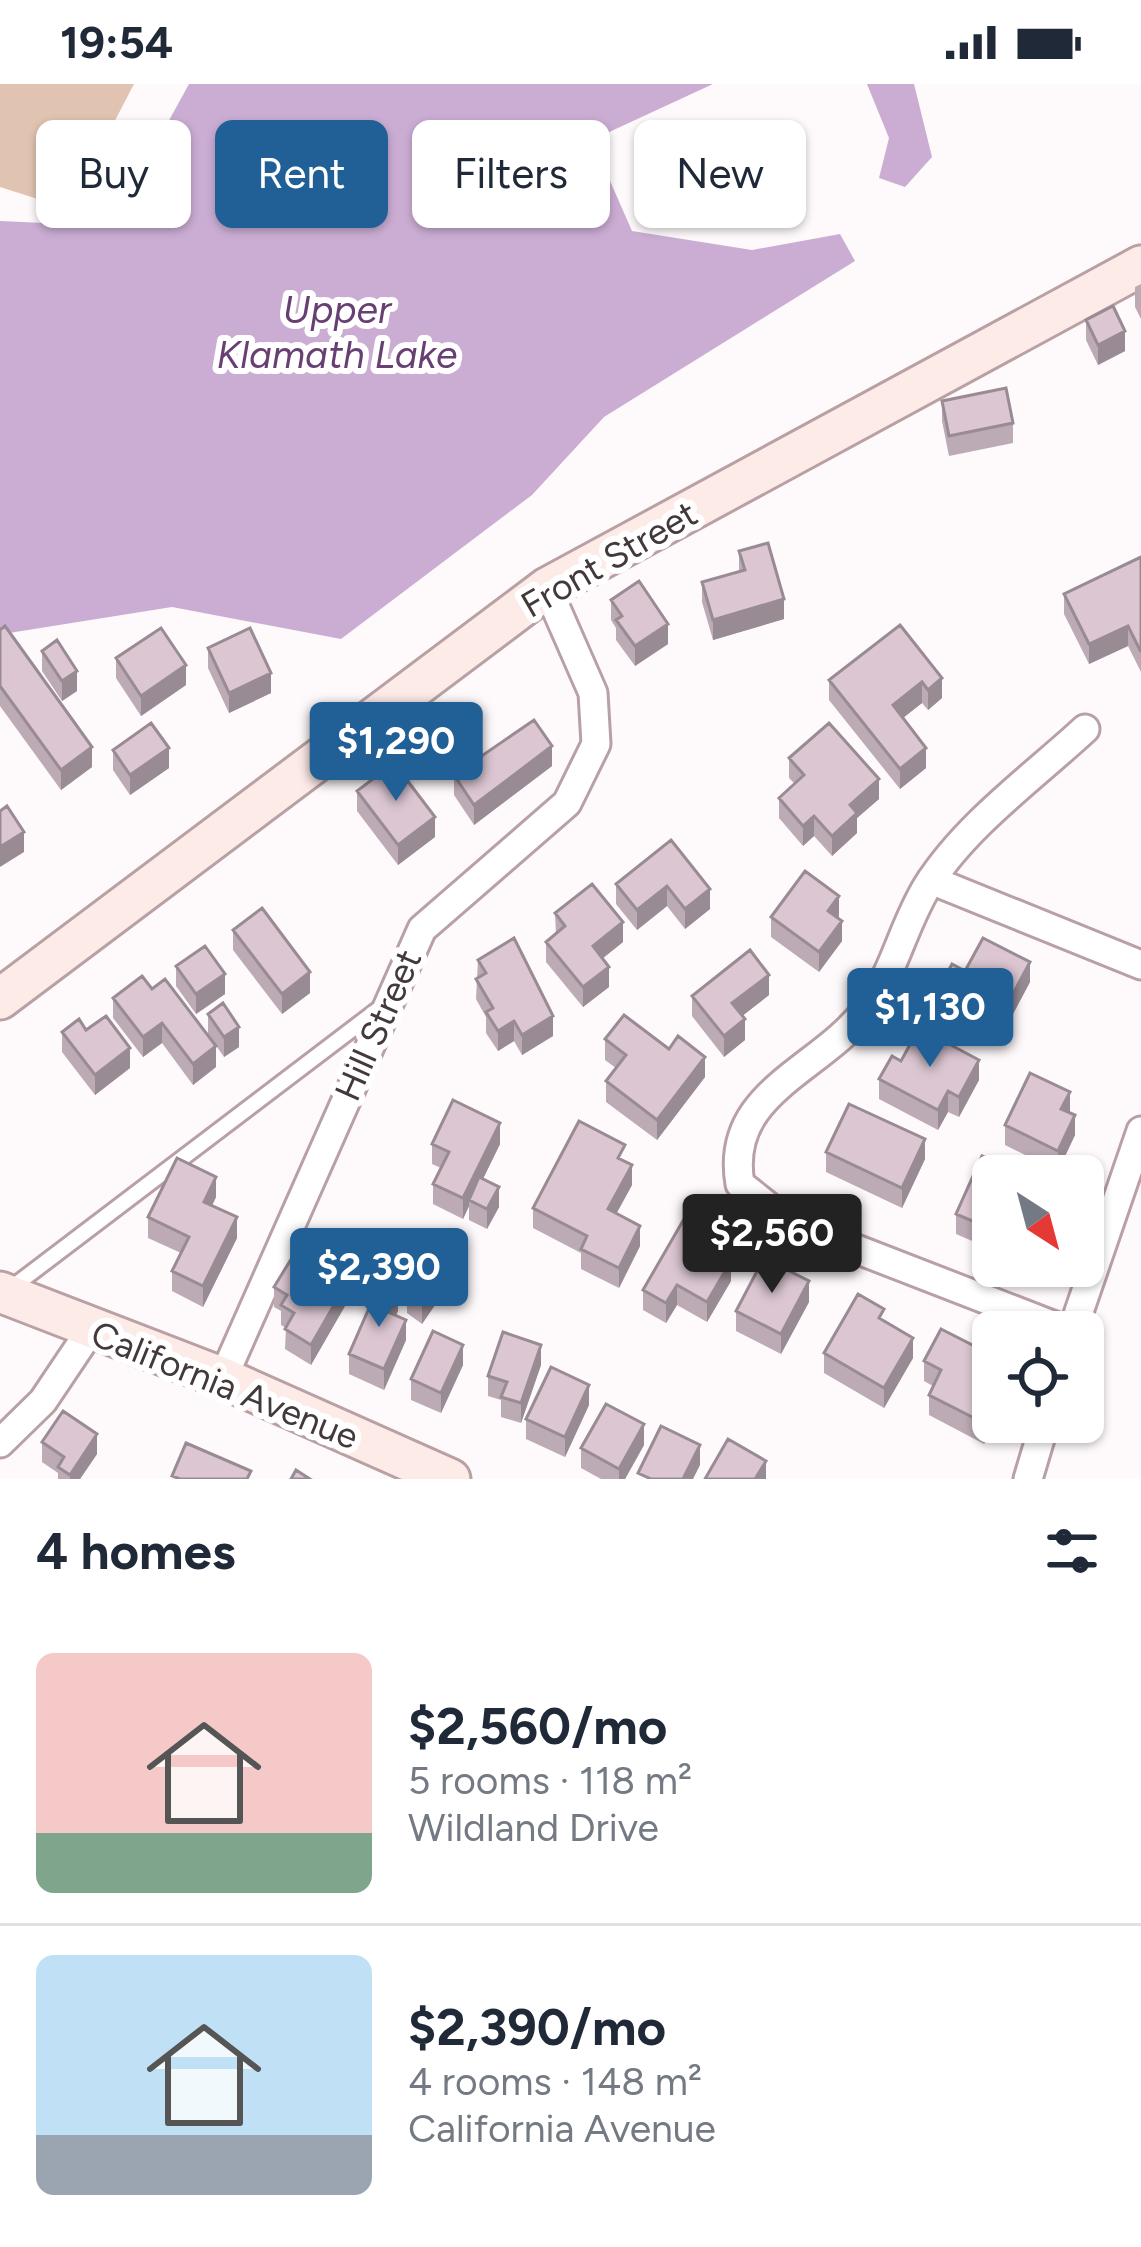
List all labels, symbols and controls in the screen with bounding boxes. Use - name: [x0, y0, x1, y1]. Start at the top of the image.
- text: 19:54: [60, 15, 173, 69]
- chip: Buy: [36, 120, 191, 228]
- chip: Rent: [215, 120, 388, 228]
- chip: Filters: [412, 120, 610, 228]
- chip: New: [634, 120, 806, 228]
- water label: Upper Klamath Lake: [217, 286, 457, 378]
- street label: Front Street: [514, 491, 704, 627]
- pin: $1,290: [298, 702, 494, 804]
- text: $1,290: [337, 717, 455, 764]
- street label: Hill Street: [326, 943, 430, 1107]
- pin: $1,130: [832, 968, 1028, 1070]
- text: $1,130: [874, 983, 986, 1030]
- north arrow: [972, 1155, 1104, 1287]
- map controls: [972, 1155, 1104, 1443]
- pin: $2,560: [674, 1194, 870, 1296]
- text: $2,560: [710, 1209, 834, 1256]
- pin: $2,390: [281, 1228, 477, 1330]
- text: $2,390: [317, 1243, 441, 1290]
- button: locate: [972, 1311, 1104, 1443]
- street label: California Avenue: [85, 1312, 365, 1458]
- icon: filters: [1039, 1518, 1105, 1584]
- text: 4 homes: [36, 1521, 236, 1582]
- text: $2,560/mo: [408, 1696, 667, 1757]
- icon: home: [132, 1701, 276, 1845]
- text: 5 rooms · 118 m²: [408, 1757, 692, 1804]
- text: Wildland Drive: [408, 1804, 659, 1851]
- text: $2,390/mo: [408, 1997, 666, 2058]
- icon: home: [132, 2003, 276, 2147]
- text: 4 rooms · 148 m²: [408, 2058, 702, 2105]
- text: California Avenue: [408, 2105, 716, 2152]

